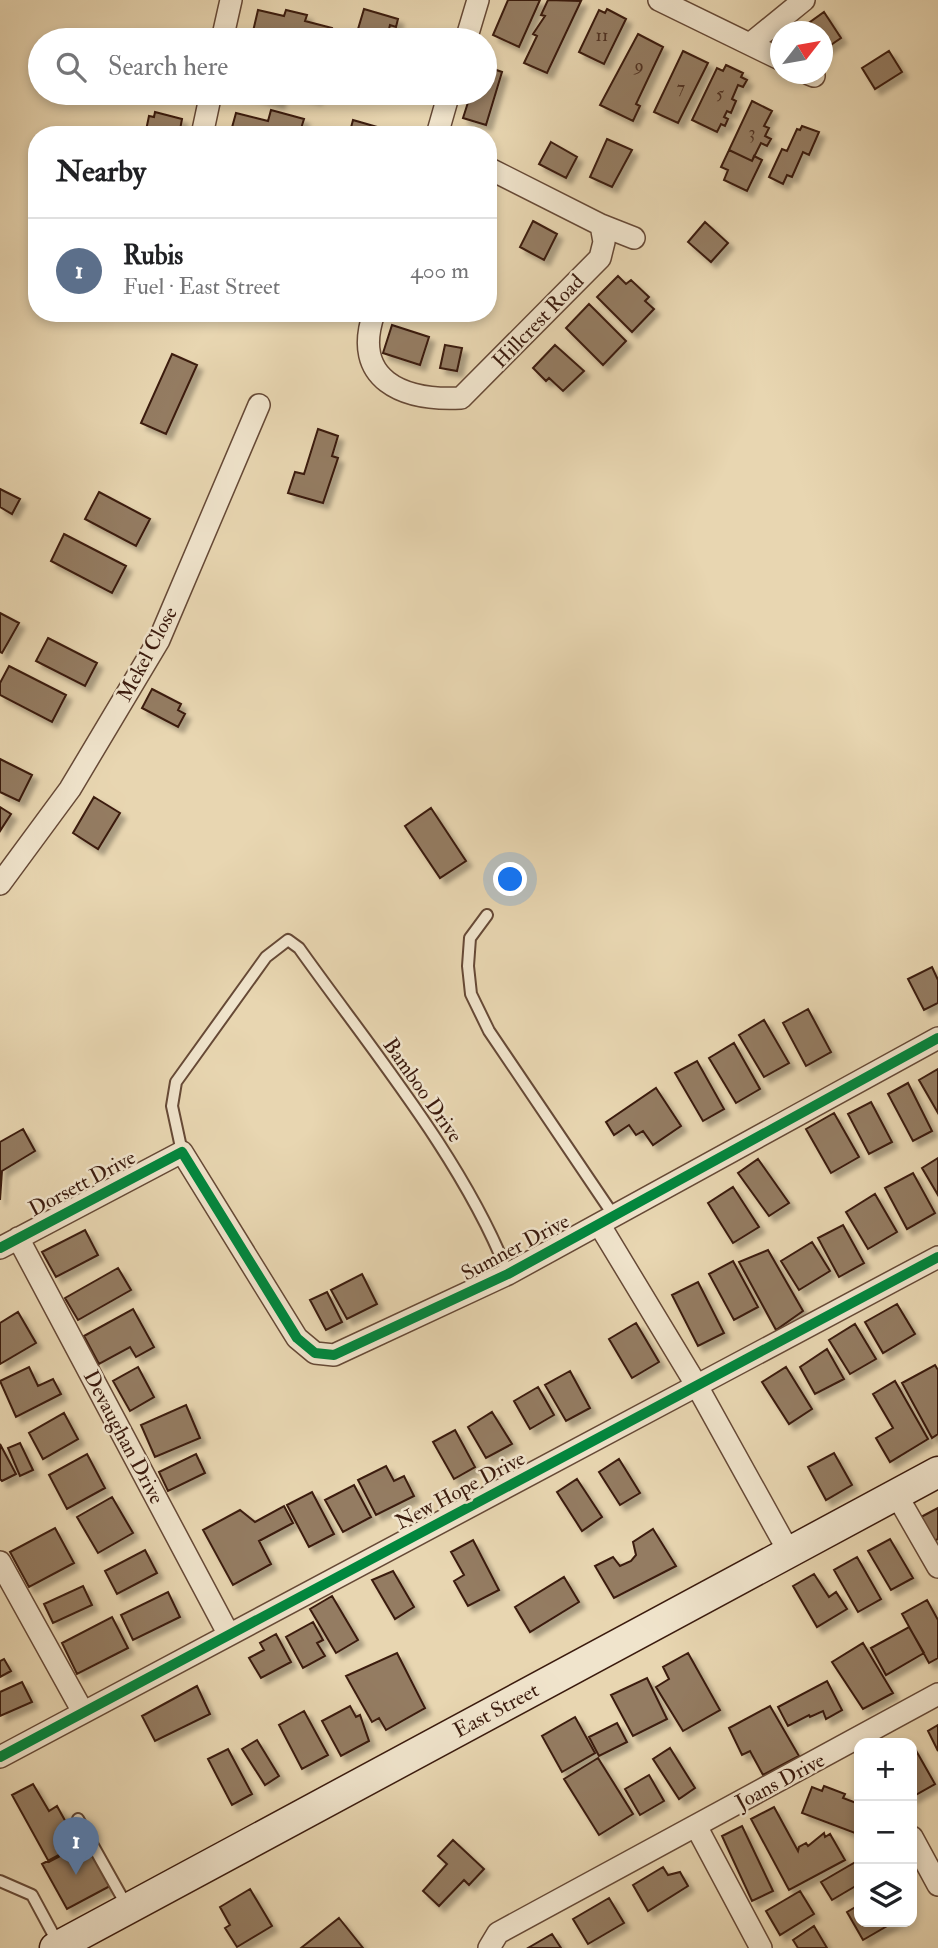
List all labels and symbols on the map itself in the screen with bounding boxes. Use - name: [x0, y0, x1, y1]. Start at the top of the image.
- north arrow: [770, 21, 833, 84]
- house number: 11: [596, 24, 608, 47]
- house number: 9: [632, 54, 644, 77]
- house number: 7: [677, 76, 685, 99]
- house number: 5: [716, 82, 724, 105]
- house number: 3: [749, 121, 755, 144]
- street label: Hillcrest Road: [487, 268, 590, 374]
- street label: Mekel Close: [111, 602, 184, 706]
- your location: [493, 862, 527, 896]
- street label: Bamboo Drive: [377, 1033, 469, 1148]
- street label: Dorsett Drive: [24, 1144, 140, 1223]
- street label: Sumner Drive: [456, 1208, 574, 1287]
- street label: Devaughan Drive: [77, 1366, 170, 1509]
- street label: New Hope Drive: [391, 1445, 530, 1536]
- street label: East Street: [449, 1677, 544, 1744]
- street label: Joans Drive: [730, 1747, 830, 1817]
- pin: 1: [53, 1817, 99, 1875]

